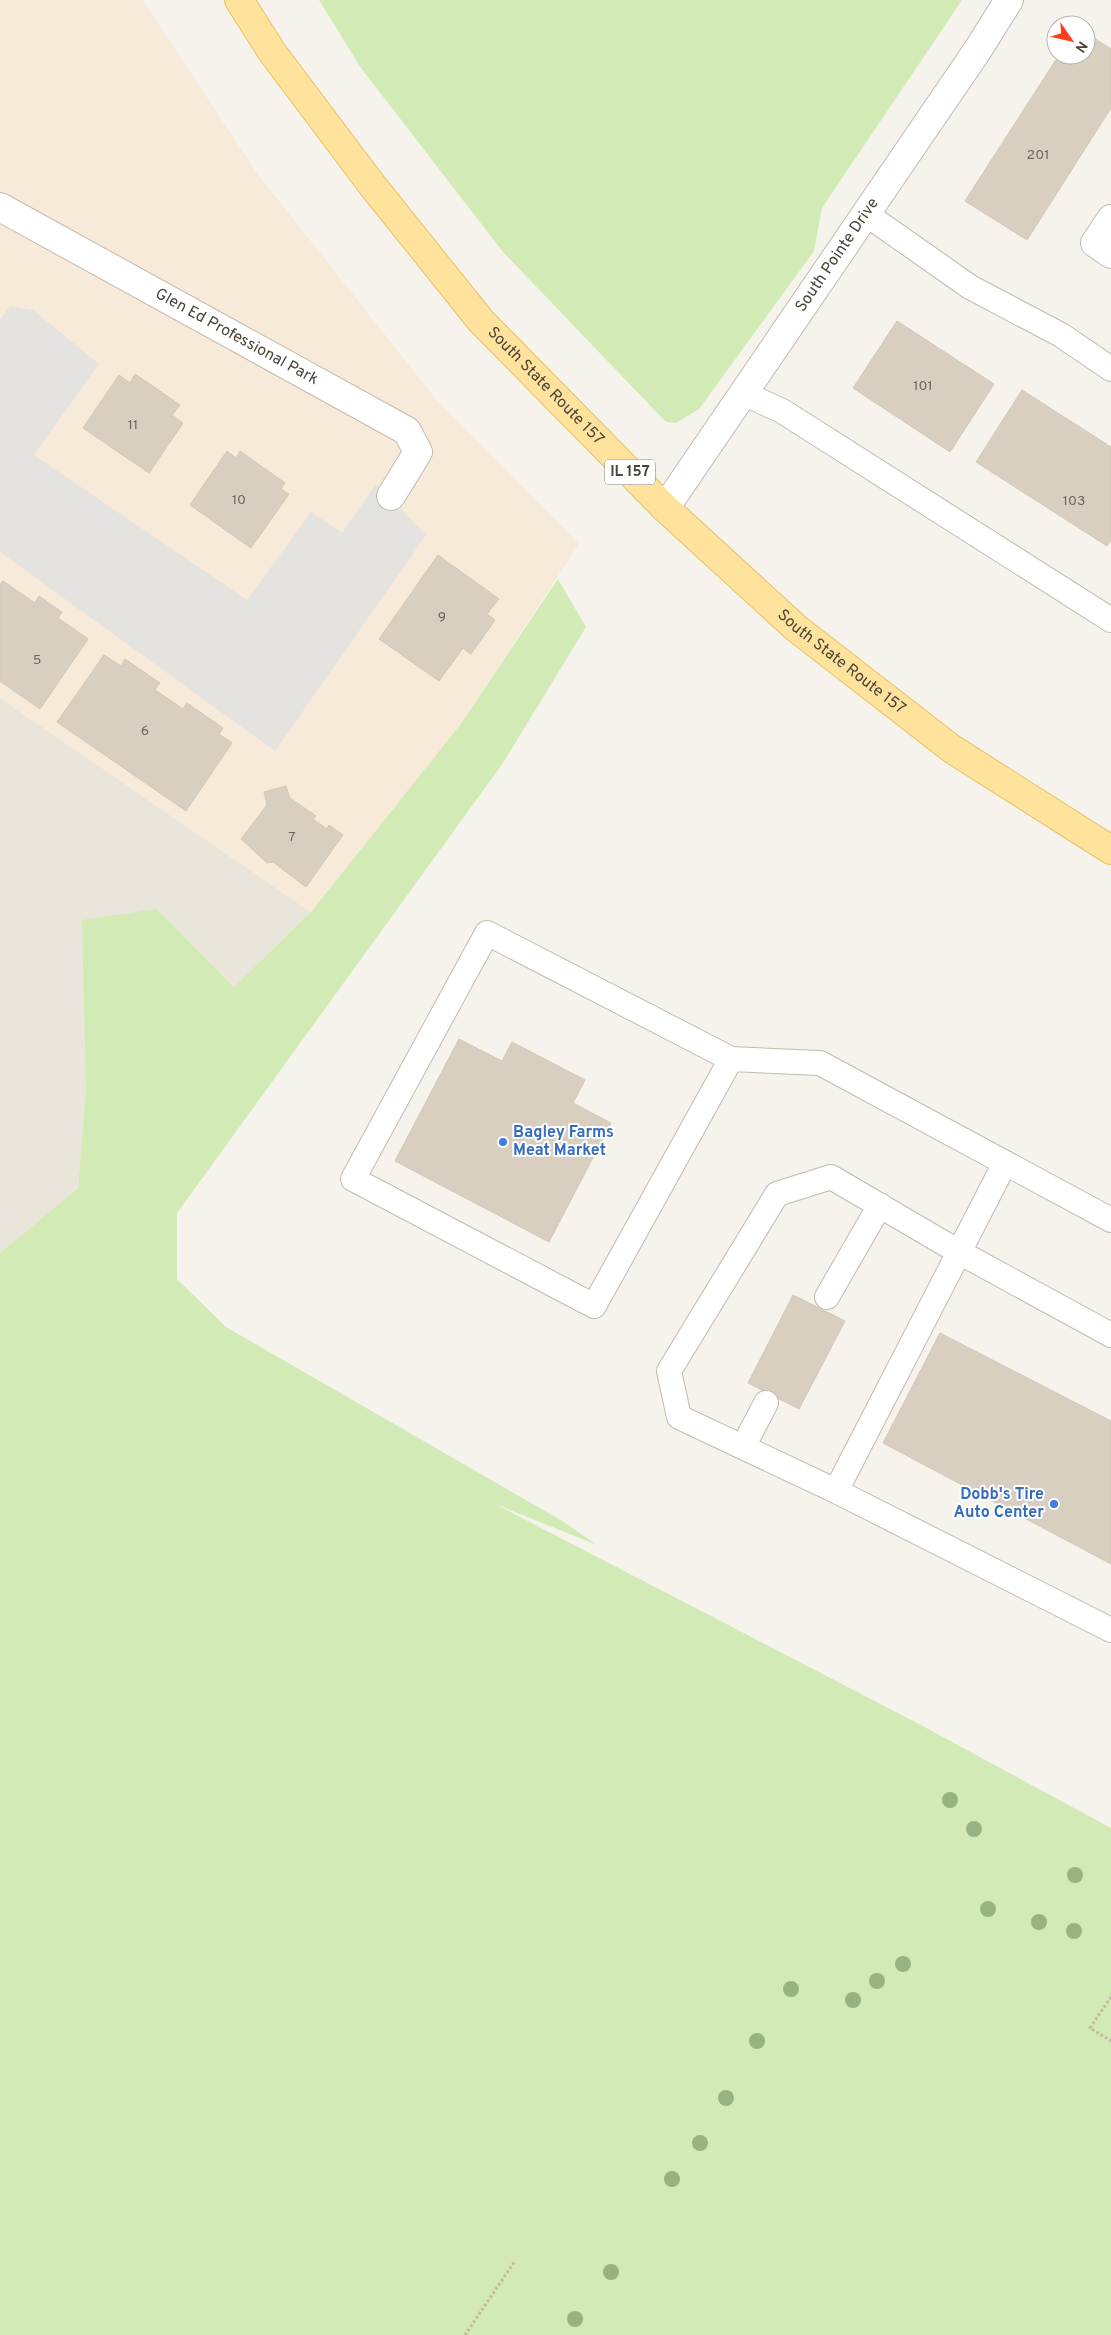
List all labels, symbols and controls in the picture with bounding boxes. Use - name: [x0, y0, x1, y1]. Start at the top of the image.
- north arrow: [1046, 15, 1096, 65]
- text: N: [1071, 38, 1090, 55]
- house number: 201: [1027, 147, 1049, 164]
- street label: South Pointe Drive: [792, 194, 884, 316]
- street label: Glen Ed Professional Park: [151, 284, 322, 390]
- street label: South State Route 157: [483, 323, 608, 450]
- house number: 101: [913, 378, 933, 395]
- house number: 11: [128, 417, 138, 434]
- road number: IL 157: [605, 460, 655, 484]
- house number: 10: [232, 492, 246, 509]
- house number: 103: [1063, 493, 1085, 510]
- street label: South State Route 157: [773, 606, 909, 719]
- house number: 9: [438, 609, 446, 626]
- house number: 5: [33, 652, 41, 669]
- house number: 6: [141, 723, 149, 740]
- house number: 7: [288, 829, 296, 846]
- place label: Bagley Farms Meat Market: [513, 1123, 614, 1161]
- marker: Bagley Farms Meat Market: [497, 1136, 509, 1148]
- place label: Dobb's Tire Auto Center: [954, 1485, 1044, 1523]
- marker: Dobb's Tire Auto Center: [1048, 1498, 1060, 1510]

